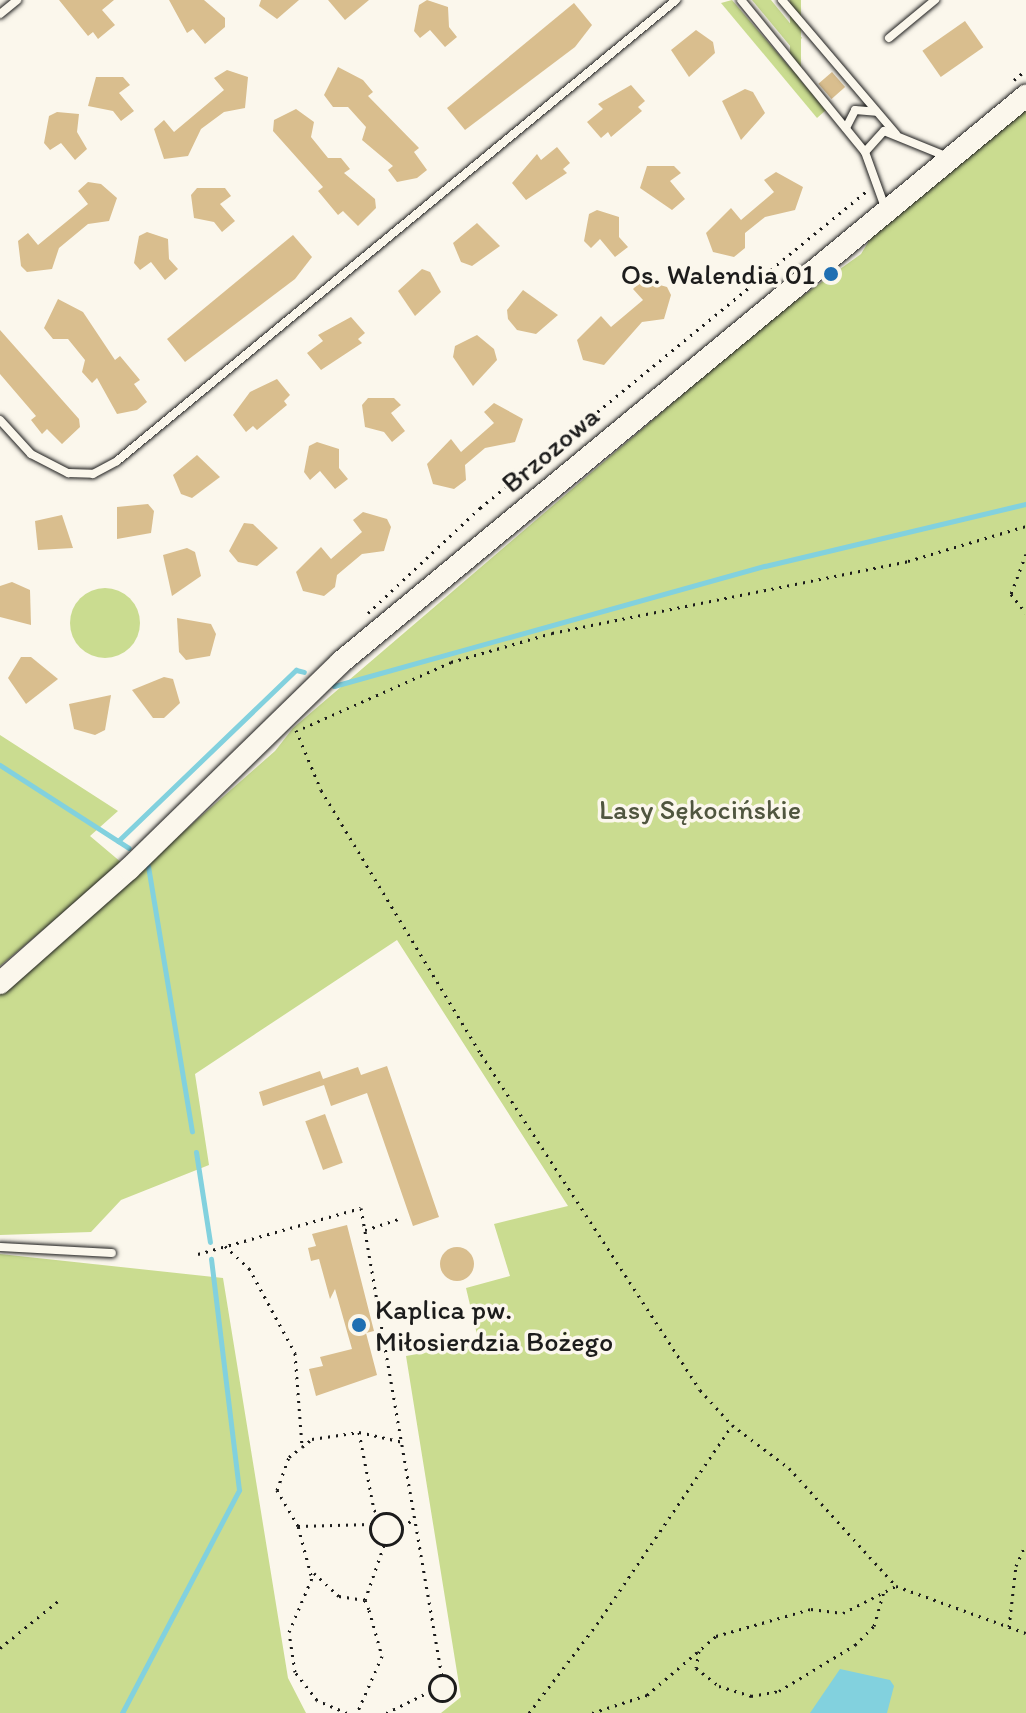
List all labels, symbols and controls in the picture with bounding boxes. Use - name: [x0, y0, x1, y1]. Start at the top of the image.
- place label: Os. Walendia 01: [622, 257, 815, 291]
- marker: Os. Walendia 01: [822, 265, 840, 283]
- street label: Brzozowa: [494, 398, 606, 500]
- park label: Lasy Sękocińskie: [599, 792, 801, 826]
- place label: Kaplica pw. Miłosierdzia Bożego: [375, 1292, 613, 1358]
- marker: Kaplica pw. Miłosierdzia Bożego: [350, 1316, 368, 1334]

